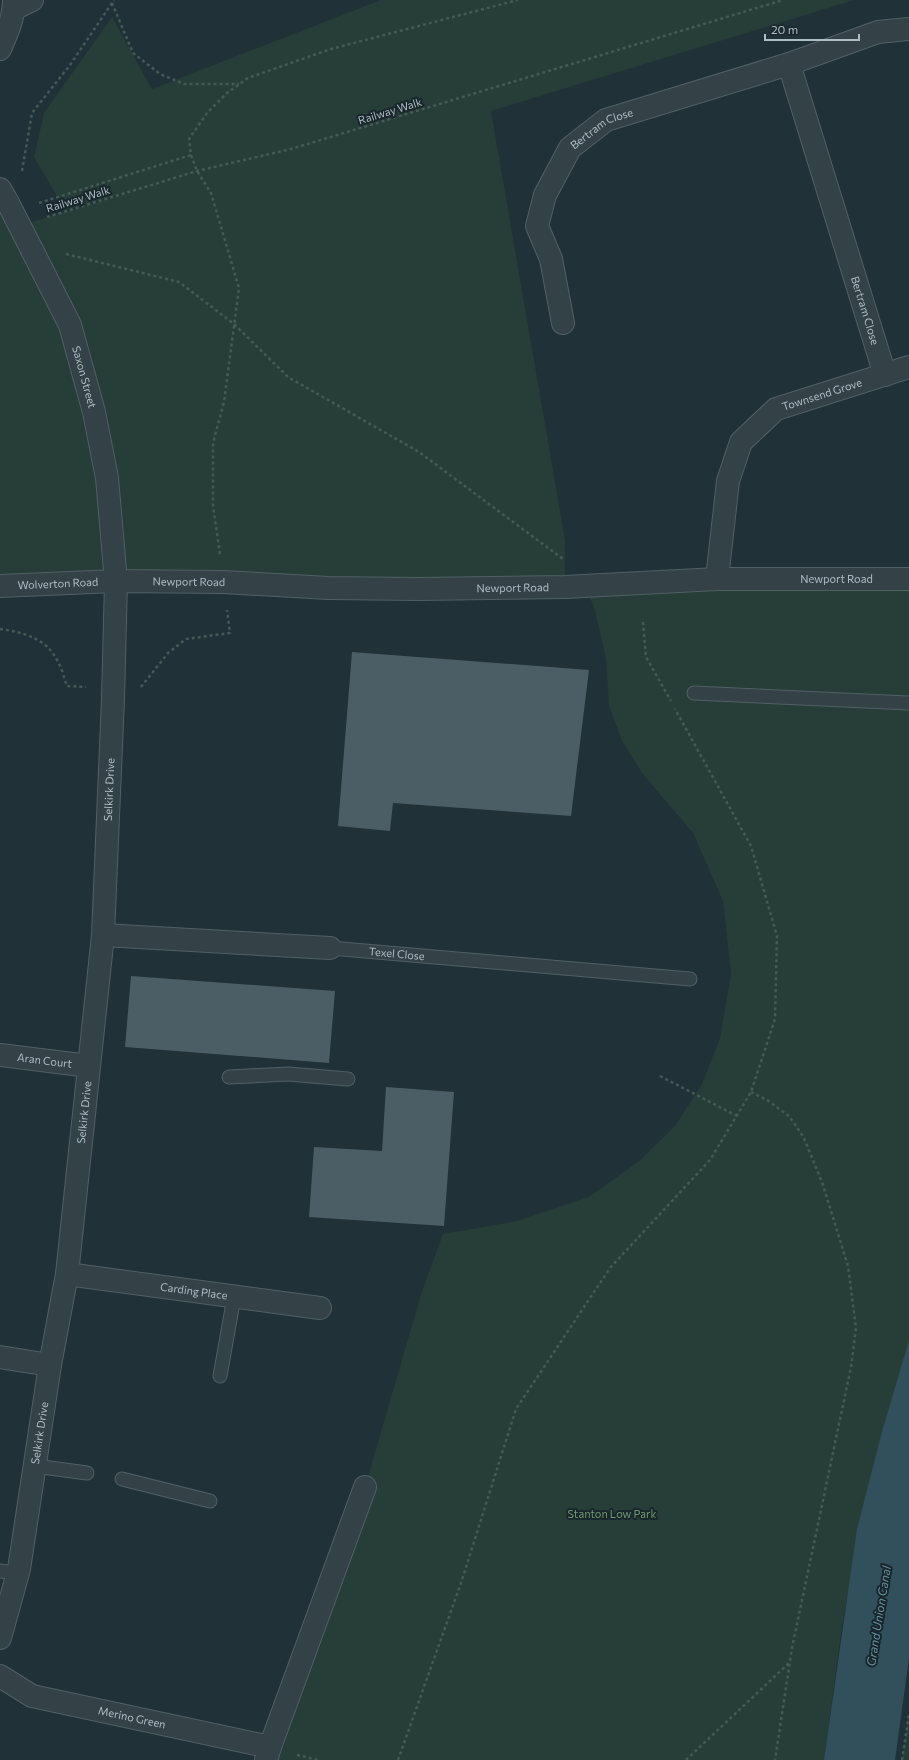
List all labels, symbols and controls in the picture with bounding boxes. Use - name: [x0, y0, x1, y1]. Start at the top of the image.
- scale bar: [765, 16, 859, 42]
- text: 20 m: [771, 22, 798, 36]
- street label: Railway Walk: [356, 95, 423, 126]
- street label: Bertram Close: [567, 105, 635, 151]
- street label: Railway Walk: [44, 183, 111, 214]
- street label: Bertram Close: [849, 274, 882, 347]
- street label: Saxon Street: [70, 344, 100, 410]
- street label: Townsend Grove: [780, 375, 864, 413]
- street label: Newport Road: [800, 572, 873, 585]
- street label: Newport Road: [153, 574, 225, 588]
- street label: Wolverton Road: [17, 575, 98, 591]
- street label: Newport Road: [476, 580, 549, 594]
- street label: Selkirk Drive: [101, 758, 116, 821]
- street label: Texel Close: [368, 944, 425, 962]
- street label: Aran Court: [16, 1050, 73, 1070]
- street label: Selkirk Drive: [74, 1080, 93, 1144]
- street label: Carding Place: [159, 1280, 229, 1302]
- street label: Selkirk Drive: [28, 1401, 50, 1465]
- park label: Stanton Low Park: [568, 1507, 656, 1520]
- water label: Grand Union Canal: [863, 1564, 893, 1667]
- street label: Merino Green: [97, 1703, 167, 1731]

